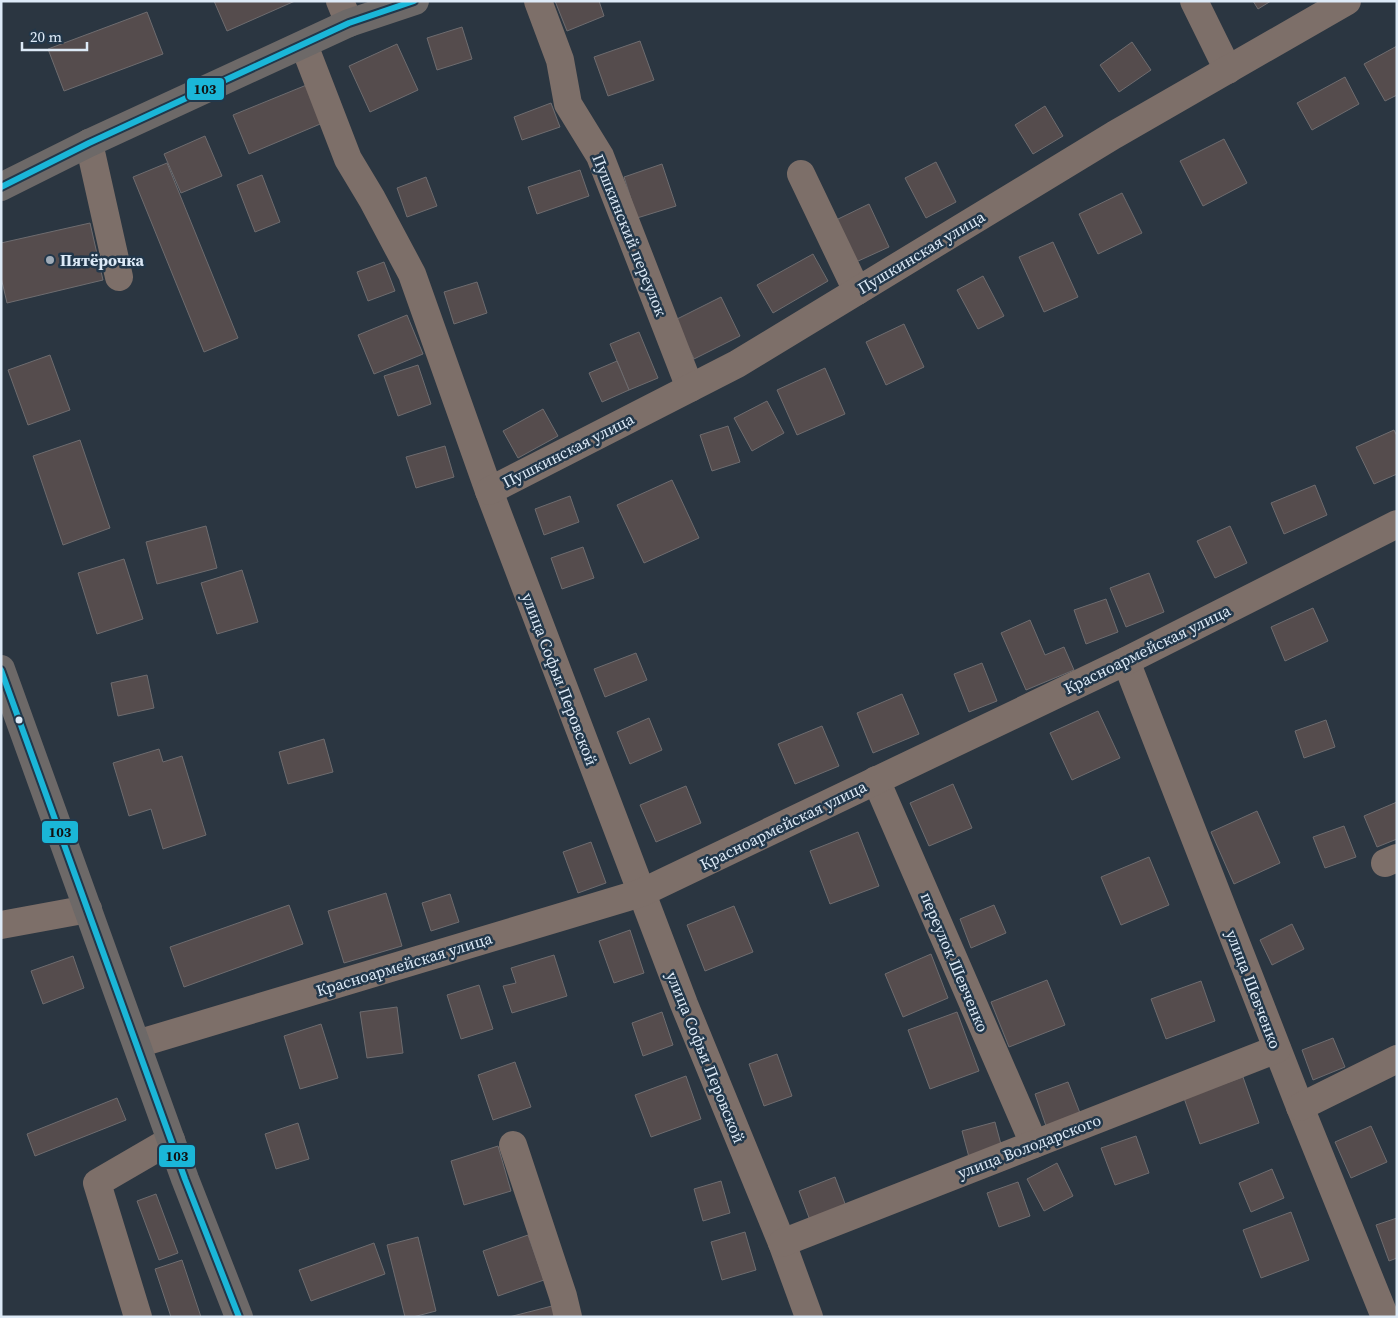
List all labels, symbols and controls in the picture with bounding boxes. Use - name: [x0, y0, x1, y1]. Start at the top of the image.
- scale bar: [22, 20, 88, 52]
- text: 20 m: [30, 26, 62, 47]
- line badge: 103: [186, 77, 225, 101]
- text: 103: [194, 79, 217, 99]
- street label: Пушкинский переулок: [587, 151, 673, 320]
- street label: Пушкинская улица: [853, 205, 989, 299]
- place label: Пятёрочка: [60, 249, 145, 271]
- marker: Пятёрочка: [44, 254, 56, 266]
- street label: Пушкинская улица: [498, 407, 638, 493]
- street label: улица Софьи Перовской: [517, 589, 603, 769]
- street label: Красноармейская улица: [1060, 599, 1235, 699]
- unlabelled marker: [14, 715, 24, 725]
- street label: Красноармейская улица: [696, 775, 871, 875]
- line badge: 103: [41, 820, 79, 844]
- text: 103: [49, 822, 72, 842]
- street label: переулок Шевченко: [916, 889, 995, 1036]
- street label: Красноармейская улица: [313, 926, 496, 1001]
- street label: улица Шевченко: [1221, 926, 1287, 1052]
- street label: улица Софьи Перовской: [661, 968, 751, 1146]
- street label: улица Володарского: [954, 1108, 1104, 1184]
- line badge: 103: [158, 1144, 196, 1168]
- text: 103: [166, 1146, 189, 1166]

